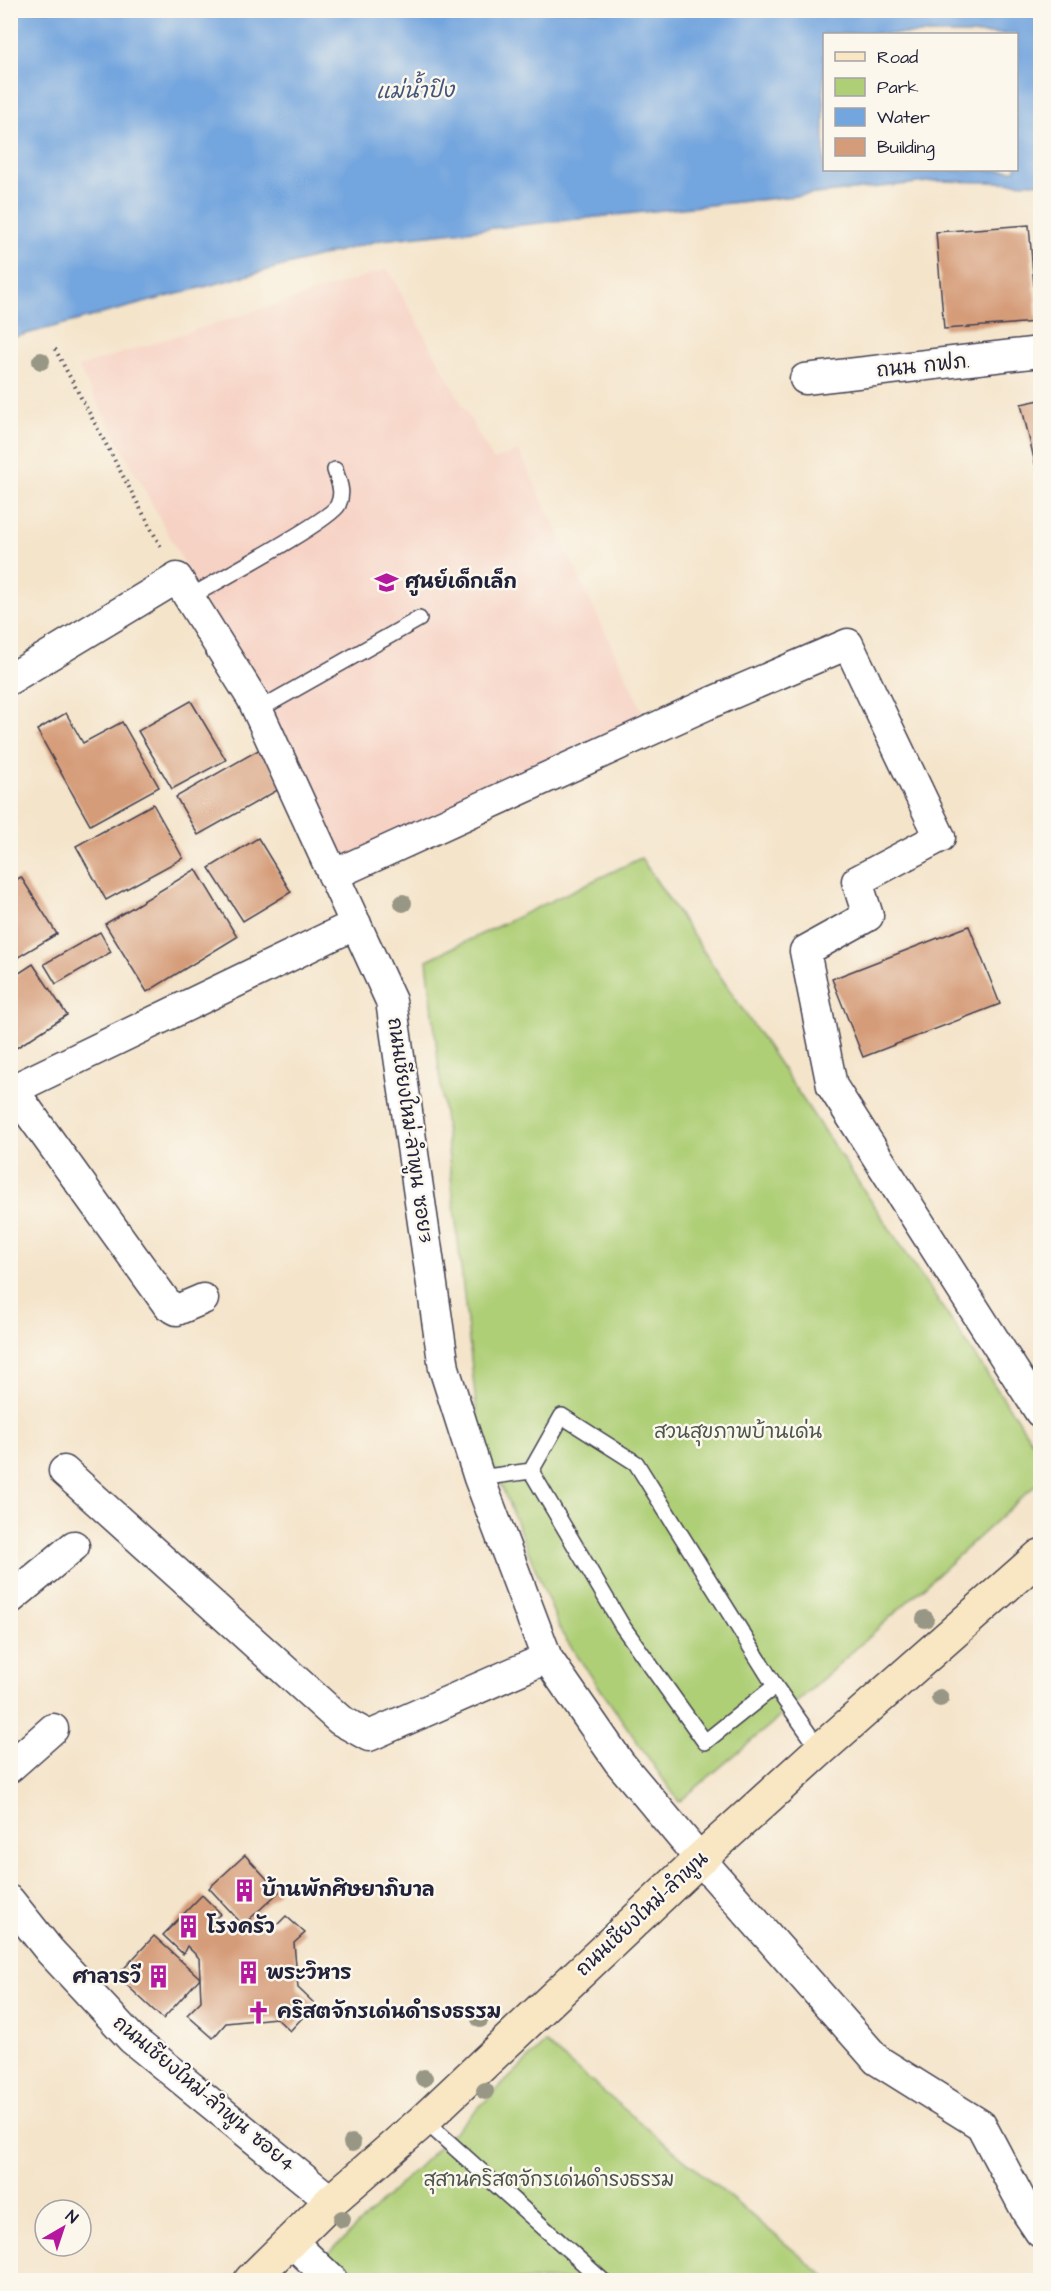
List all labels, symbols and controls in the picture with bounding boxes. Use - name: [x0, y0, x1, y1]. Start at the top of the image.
- legend: [823, 33, 1018, 171]
- text: Road: [877, 45, 918, 70]
- water label: แม่น้ำปิง: [376, 70, 456, 106]
- text: Park: [877, 75, 919, 100]
- text: Water: [877, 105, 930, 130]
- text: Building: [877, 135, 935, 161]
- street label: ถนน กฟภ.: [875, 347, 971, 385]
- place label: ศูนย์เด็กเล็ก: [405, 567, 517, 596]
- school or university icon: ศูนย์เด็กเล็ก: [374, 569, 400, 595]
- street label: ถนนเชียงใหม่-ลำพูน ซอย3: [379, 1016, 440, 1245]
- park label: สวนสุขภาพบ้านเด่น: [654, 1418, 822, 1447]
- street label: ถนนเชียงใหม่-ลำพูน: [570, 1845, 715, 1984]
- place label: บ้านพักศิษยาภิบาล: [262, 1876, 435, 1904]
- building icon: บ้านพักศิษยาภิบาล: [231, 1877, 257, 1903]
- place label: โรงครัว: [206, 1913, 275, 1941]
- building icon: โรงครัว: [176, 1914, 202, 1940]
- place label: พระวิหาร: [266, 1959, 352, 1987]
- building icon: พระวิหาร: [235, 1960, 261, 1986]
- place label: ศาลารวี: [72, 1963, 141, 1991]
- building icon: ศาลารวี: [146, 1964, 172, 1990]
- place label: คริสตจักรเด่นดำรงธรรม: [277, 1998, 501, 2026]
- church icon: คริสตจักรเด่นดำรงธรรม: [246, 1999, 272, 2025]
- street label: ถนนเชียงใหม่-ลำพูน ซอย4: [106, 2009, 302, 2180]
- park label: สุสานคริสตจักรเด่นดำรงธรรม: [424, 2166, 674, 2195]
- north arrow: [33, 2198, 93, 2258]
- text: N: [61, 2205, 83, 2229]

